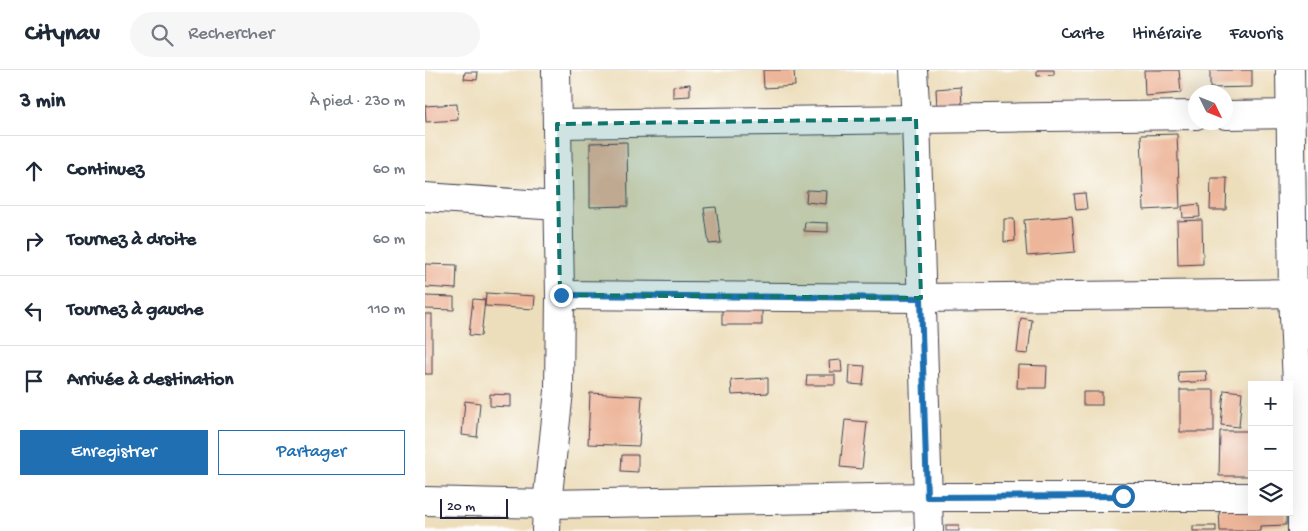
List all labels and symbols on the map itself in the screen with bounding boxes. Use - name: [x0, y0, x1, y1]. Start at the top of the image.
- north arrow: [1188, 85, 1233, 130]
- route end: [550, 284, 573, 307]
- route start: [1112, 485, 1135, 508]
- scale bar: [440, 496, 507, 519]

